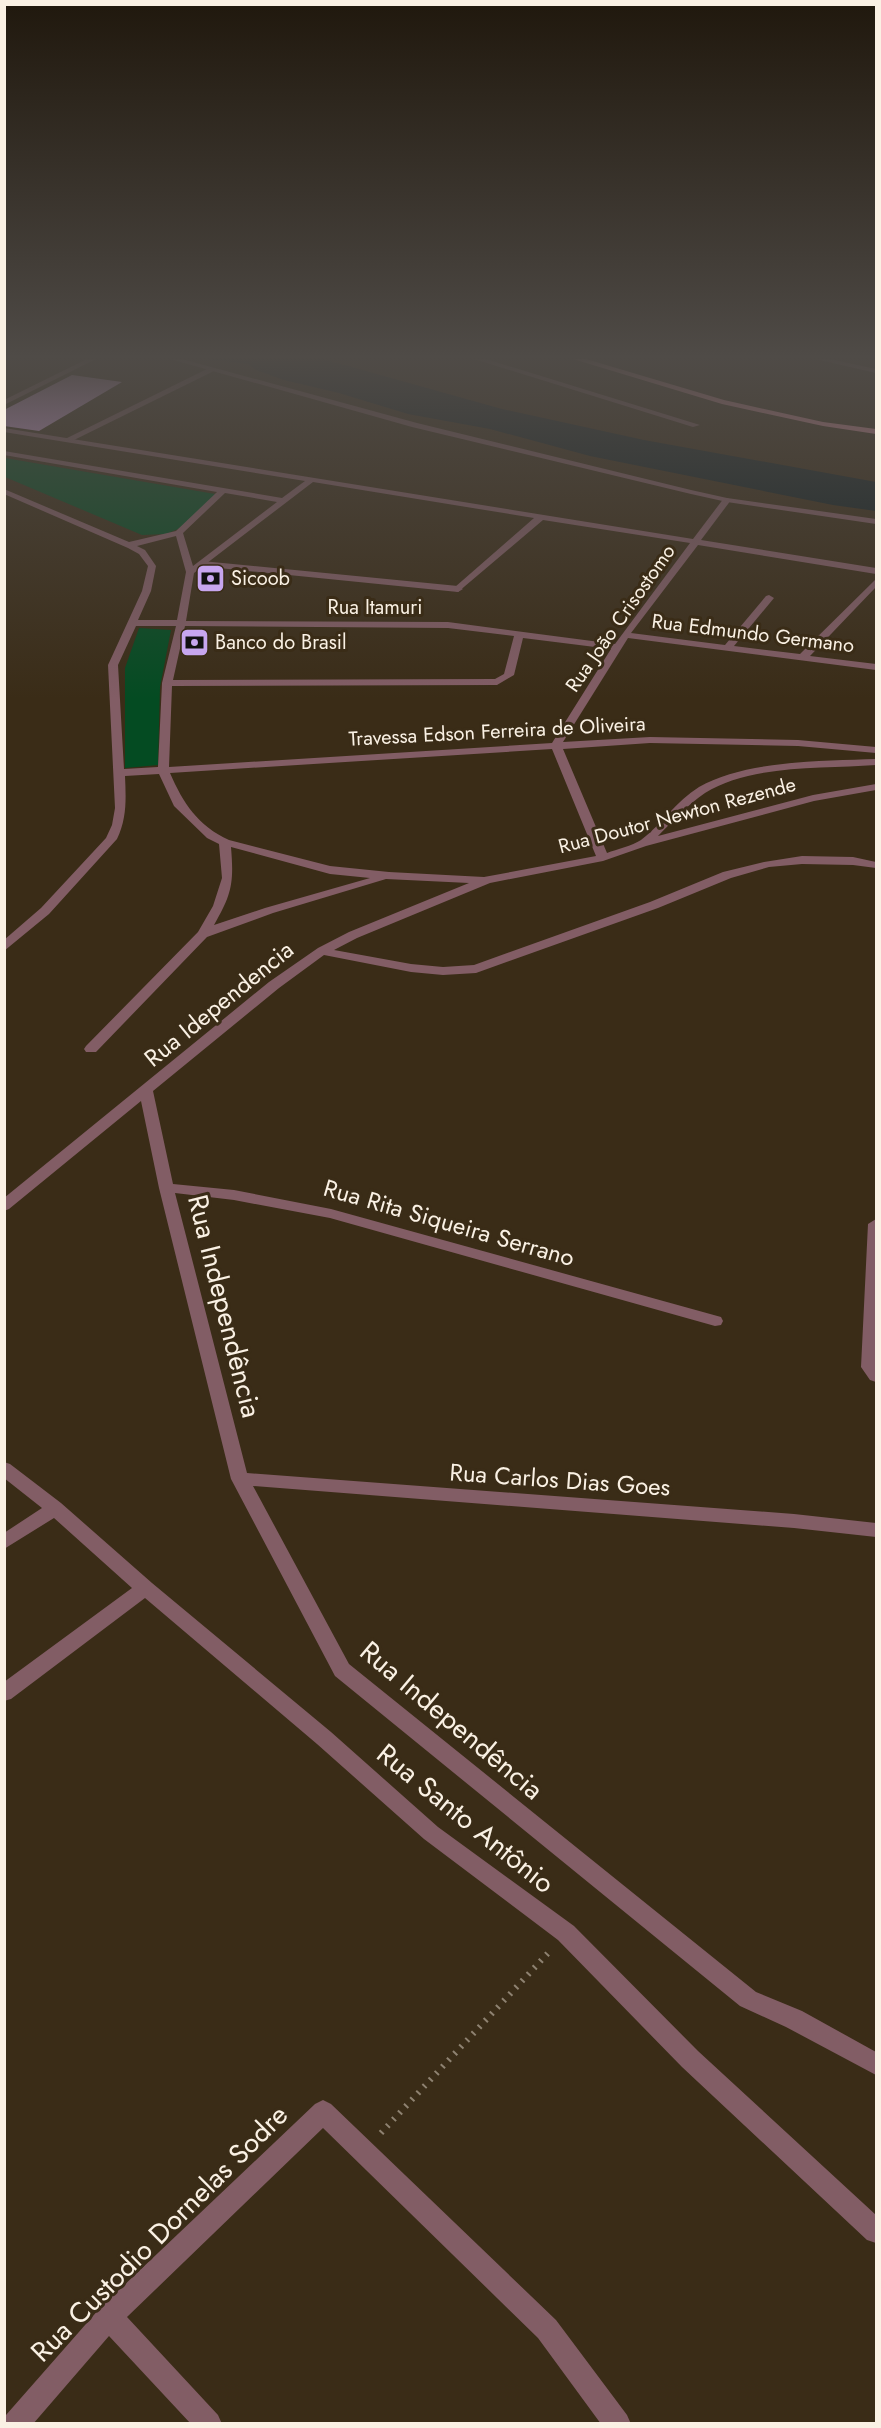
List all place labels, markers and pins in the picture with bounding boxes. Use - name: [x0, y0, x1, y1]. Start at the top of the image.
- bank icon: Sicoob: [194, 562, 226, 594]
- place label: Sicoob: [231, 564, 290, 593]
- bank icon: Banco do Brasil: [178, 626, 210, 658]
- place label: Banco do Brasil: [215, 628, 347, 657]

